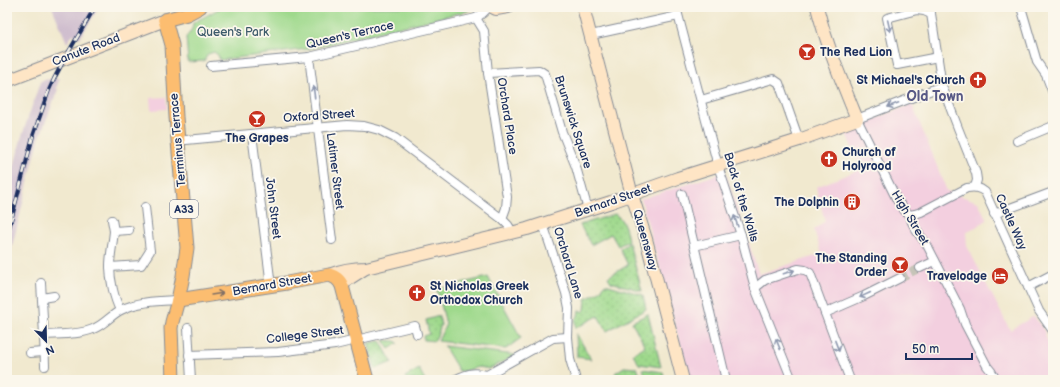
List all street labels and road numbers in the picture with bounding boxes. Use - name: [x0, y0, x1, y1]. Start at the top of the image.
- street label: Queen's Terrace: [305, 18, 395, 52]
- street label: Canute Road: [50, 30, 122, 70]
- street label: Brunswick Square: [551, 74, 595, 170]
- street label: Orchard Place: [494, 76, 520, 156]
- street label: Terminus Terrace: [166, 92, 190, 188]
- street label: Oxford Street: [283, 106, 356, 126]
- street label: Latimer Street: [323, 132, 347, 211]
- street label: Back of the Walls: [720, 150, 762, 244]
- street label: John Street: [262, 176, 284, 240]
- street label: Bernard Street: [573, 181, 654, 221]
- street label: High Street: [888, 188, 932, 248]
- street label: Castle Way: [992, 192, 1030, 253]
- road number: A33: [170, 200, 198, 218]
- street label: Queensway: [629, 208, 661, 273]
- street label: Orchard Lane: [550, 225, 586, 301]
- street label: Bernard Street: [231, 271, 313, 299]
- street label: College Street: [266, 323, 345, 347]

